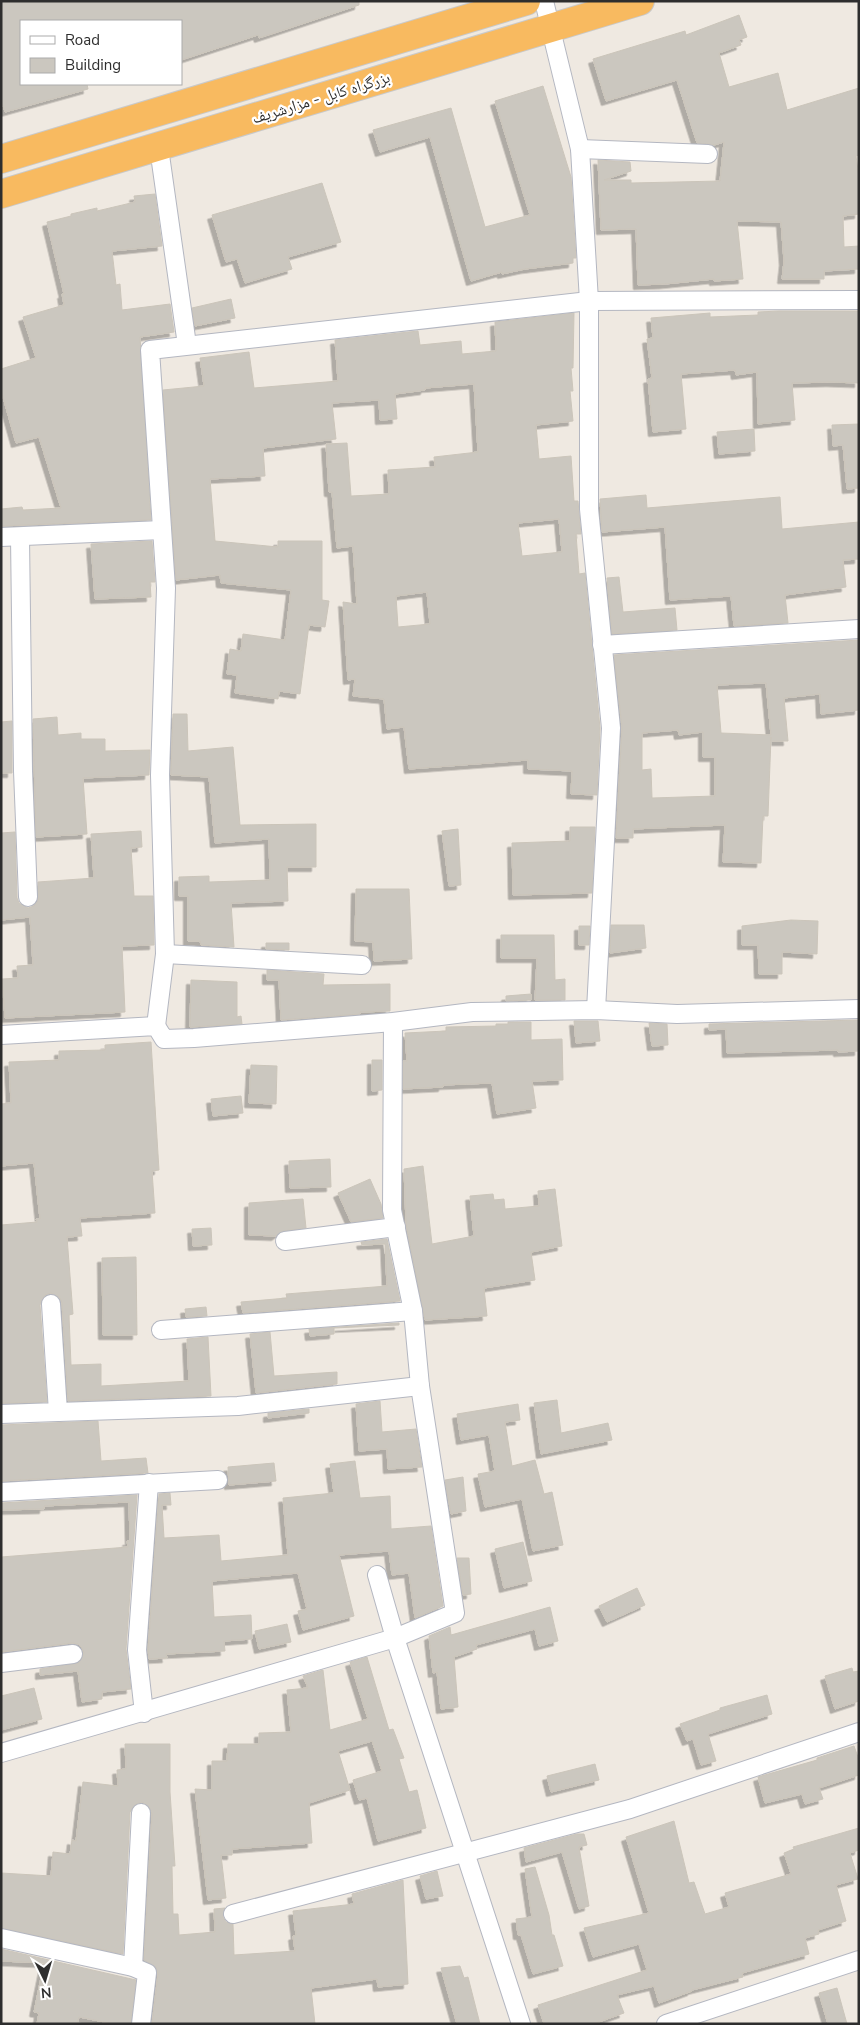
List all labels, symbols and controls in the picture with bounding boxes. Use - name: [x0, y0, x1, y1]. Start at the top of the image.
- legend: [20, 20, 182, 85]
- text: Road: [65, 30, 100, 50]
- text: Building: [65, 55, 121, 75]
- street label: بزرگراه کابل - مزارشریف: [249, 67, 393, 129]
- north arrow: [20, 1955, 70, 2005]
- text: N: [40, 1983, 52, 2002]

